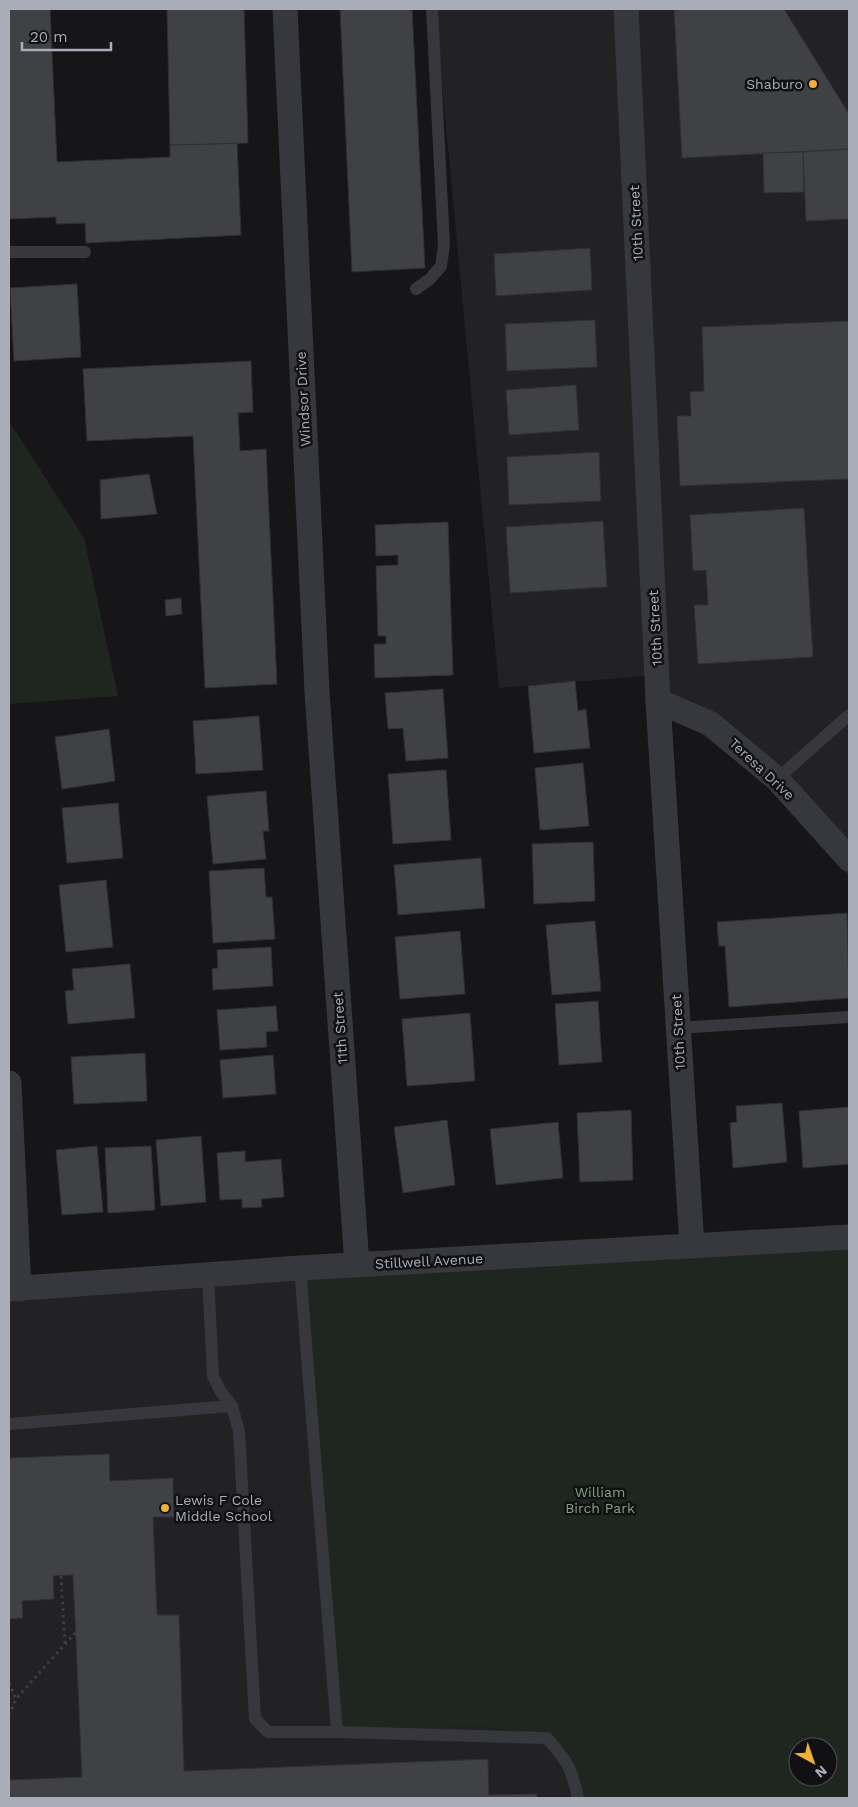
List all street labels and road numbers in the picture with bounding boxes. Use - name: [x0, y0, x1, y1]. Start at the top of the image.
- street label: 10th Street: [626, 185, 646, 261]
- street label: Windsor Drive: [293, 351, 313, 447]
- street label: 10th Street: [645, 590, 665, 666]
- street label: Teresa Drive: [726, 735, 798, 803]
- street label: 11th Street: [329, 991, 351, 1065]
- street label: 10th Street: [668, 994, 688, 1070]
- street label: Stillwell Avenue: [375, 1250, 483, 1272]

